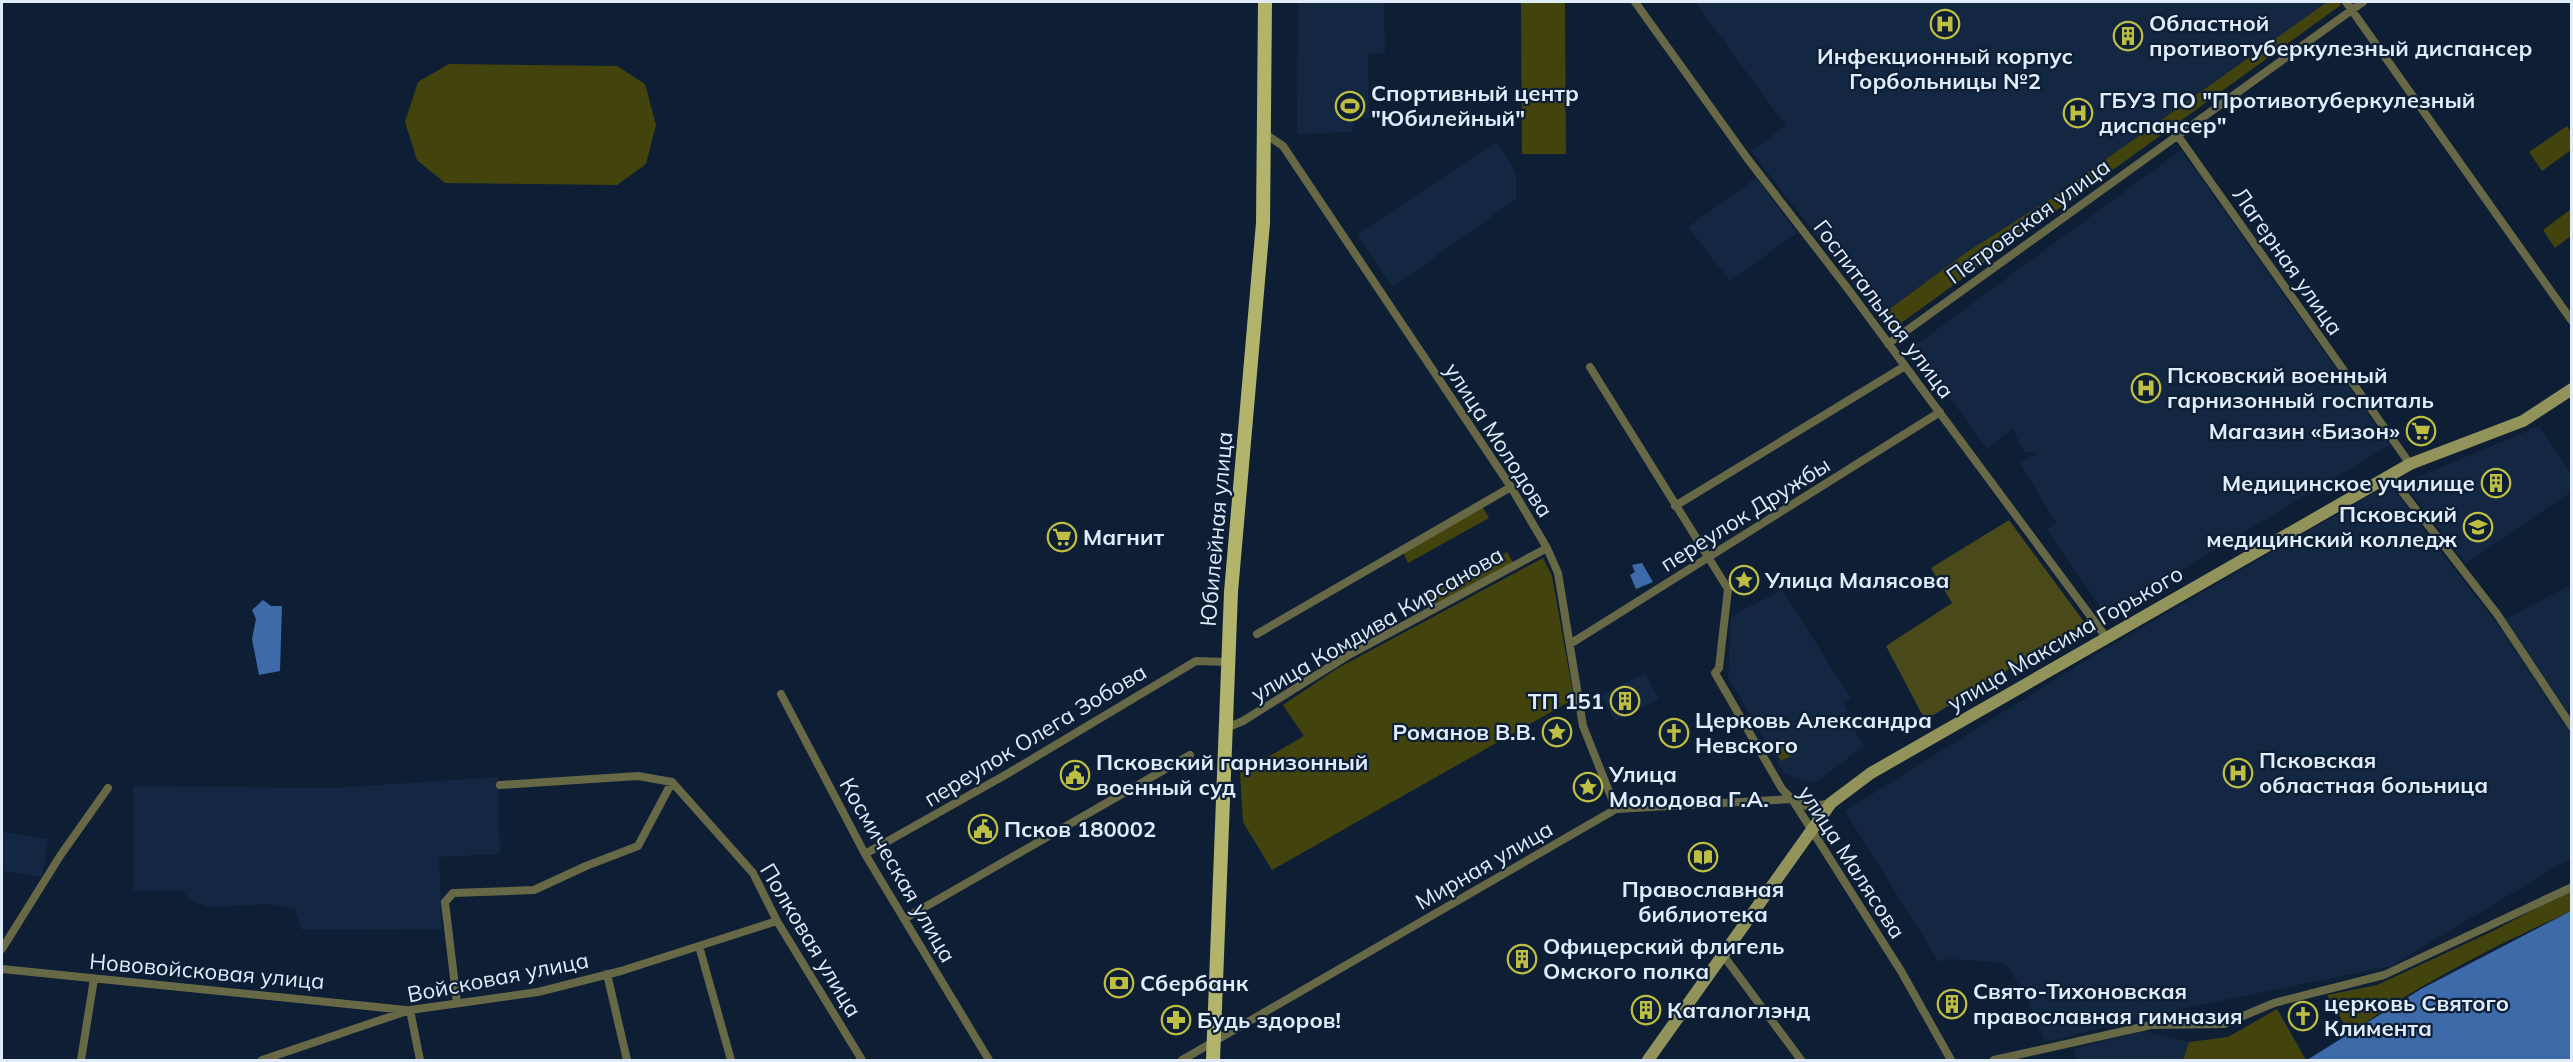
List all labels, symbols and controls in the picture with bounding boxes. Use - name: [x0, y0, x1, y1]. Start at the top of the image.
- hospital icon: Инфекционный корпус Горбольницы №2: [1929, 8, 1961, 40]
- place label: Областной противотуберкулезный диспансер: [2149, 9, 2532, 62]
- building icon: Областной противотуберкулезный диспансер: [2112, 20, 2144, 52]
- place label: Инфекционный корпус Горбольницы №2: [1817, 42, 2073, 95]
- place label: Спортивный центр "Юбилейный": [1371, 79, 1579, 132]
- place label: ГБУЗ ПО "Противотуберкулезный диспансер": [2099, 86, 2475, 139]
- sports icon: Спортивный центр "Юбилейный": [1334, 90, 1366, 122]
- hospital icon: ГБУЗ ПО "Противотуберкулезный диспансер": [2062, 97, 2094, 129]
- street label: Петровская улица: [1941, 152, 2115, 290]
- street label: Лагерная улица: [2227, 182, 2349, 340]
- street label: Госпитальная улица: [1808, 214, 1960, 404]
- street label: улица Молодова: [1439, 357, 1559, 523]
- place label: Псковский военный гарнизонный госпиталь: [2167, 361, 2434, 414]
- hospital icon: Псковский военный гарнизонный госпиталь: [2130, 372, 2162, 404]
- supermarket icon: Магазин «Бизон»: [2405, 415, 2437, 447]
- place label: Магазин «Бизон»: [2209, 417, 2400, 445]
- street label: Юбилейная улица: [1194, 430, 1238, 628]
- street label: переулок Дружбы: [1655, 450, 1835, 578]
- building icon: Медицинское училище: [2480, 467, 2512, 499]
- place label: Медицинское училище: [2222, 469, 2475, 497]
- place label: Псковский медицинский колледж: [2206, 500, 2457, 553]
- school or university icon: Псковский медицинский колледж: [2462, 511, 2494, 543]
- supermarket icon: Магнит: [1046, 521, 1078, 553]
- place label: Магнит: [1083, 523, 1164, 551]
- street label: улица Комдива Кирсанова: [1246, 540, 1508, 708]
- street label: улица Максима Горького: [1942, 559, 2188, 717]
- place icon: Улица Малясова: [1728, 564, 1760, 596]
- place label: Улица Малясова: [1764, 566, 1950, 594]
- street label: переулок Олега Зобова: [919, 657, 1151, 813]
- building icon: ТП 151: [1609, 685, 1641, 717]
- place label: ТП 151: [1528, 687, 1604, 715]
- place label: Церковь Александра Невского: [1695, 706, 1932, 759]
- place icon: Романов В.В.: [1541, 716, 1573, 748]
- church icon: Церковь Александра Невского: [1658, 717, 1690, 749]
- place label: Романов В.В.: [1392, 718, 1536, 746]
- place label: Псковская областная больница: [2259, 746, 2488, 799]
- place label: Псковский гарнизонный военный суд: [1096, 748, 1368, 801]
- hospital icon: Псковская областная больница: [2222, 757, 2254, 789]
- public building icon: Псковский гарнизонный военный суд: [1059, 759, 1091, 791]
- place label: Улица Молодова Г.А.: [1608, 760, 1769, 813]
- place icon: Улица Молодова Г.А.: [1572, 771, 1604, 803]
- street label: Космическая улица: [834, 773, 962, 967]
- street label: улица Малясова: [1792, 780, 1912, 944]
- public building icon: Псков 180002: [967, 813, 999, 845]
- street label: Мирная улица: [1410, 814, 1558, 916]
- place label: Псков 180002: [1004, 815, 1156, 843]
- library icon: Православная библиотека: [1687, 841, 1719, 873]
- street label: Полковая улица: [754, 858, 868, 1022]
- place label: Православная библиотека: [1622, 875, 1784, 928]
- place label: Офицерский флигель Омского полка: [1543, 932, 1784, 985]
- building icon: Офицерский флигель Омского полка: [1506, 943, 1538, 975]
- street label: Войсковая улица: [405, 946, 591, 1008]
- street label: Нововойсковая улица: [88, 947, 326, 995]
- bank icon: Сбербанк: [1103, 967, 1135, 999]
- place label: Сбербанк: [1140, 969, 1249, 997]
- place label: Свято-Тихоновская православная гимназия: [1973, 977, 2243, 1030]
- building icon: Свято-Тихоновская православная гимназия: [1936, 988, 1968, 1020]
- place label: церковь Святого Климента: [2324, 989, 2509, 1042]
- building icon: Каталоглэнд: [1630, 994, 1662, 1026]
- place label: Каталоглэнд: [1667, 996, 1810, 1024]
- church icon: церковь Святого Климента: [2287, 1000, 2319, 1032]
- pharmacy icon: Будь здоров!: [1160, 1004, 1192, 1036]
- place label: Будь здоров!: [1197, 1006, 1341, 1034]

